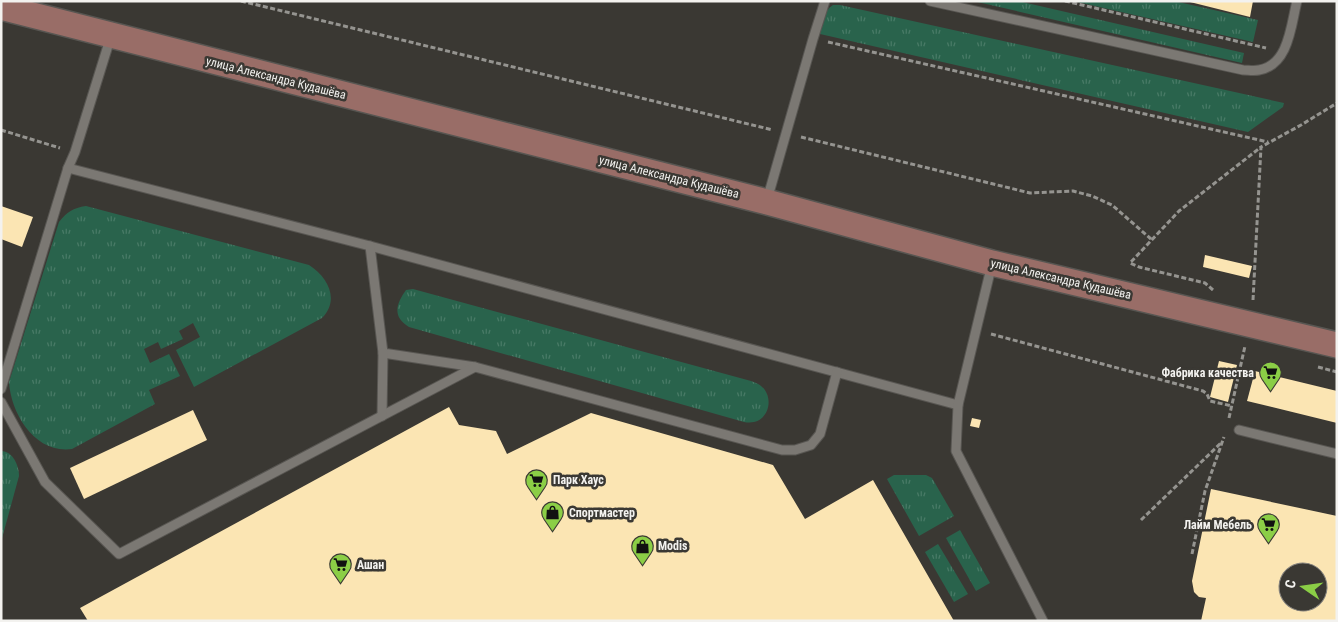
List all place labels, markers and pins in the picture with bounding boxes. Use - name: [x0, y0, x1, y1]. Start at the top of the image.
- supermarket icon: Фабрика качества: [1258, 361, 1282, 392]
- place label: Фабрика качества: [1161, 366, 1254, 380]
- supermarket icon: Парк Хаус: [525, 468, 549, 499]
- place label: Парк Хаус: [553, 473, 604, 487]
- shop icon: Спортмастер: [541, 501, 565, 532]
- place label: Спортмастер: [569, 506, 635, 520]
- supermarket icon: Лайм Мебель: [1256, 513, 1280, 544]
- place label: Лайм Мебель: [1184, 518, 1252, 532]
- shop icon: Modis: [630, 534, 654, 565]
- place label: Modis: [658, 539, 688, 553]
- supermarket icon: Ашан: [329, 553, 353, 584]
- place label: Ашан: [357, 558, 384, 572]

